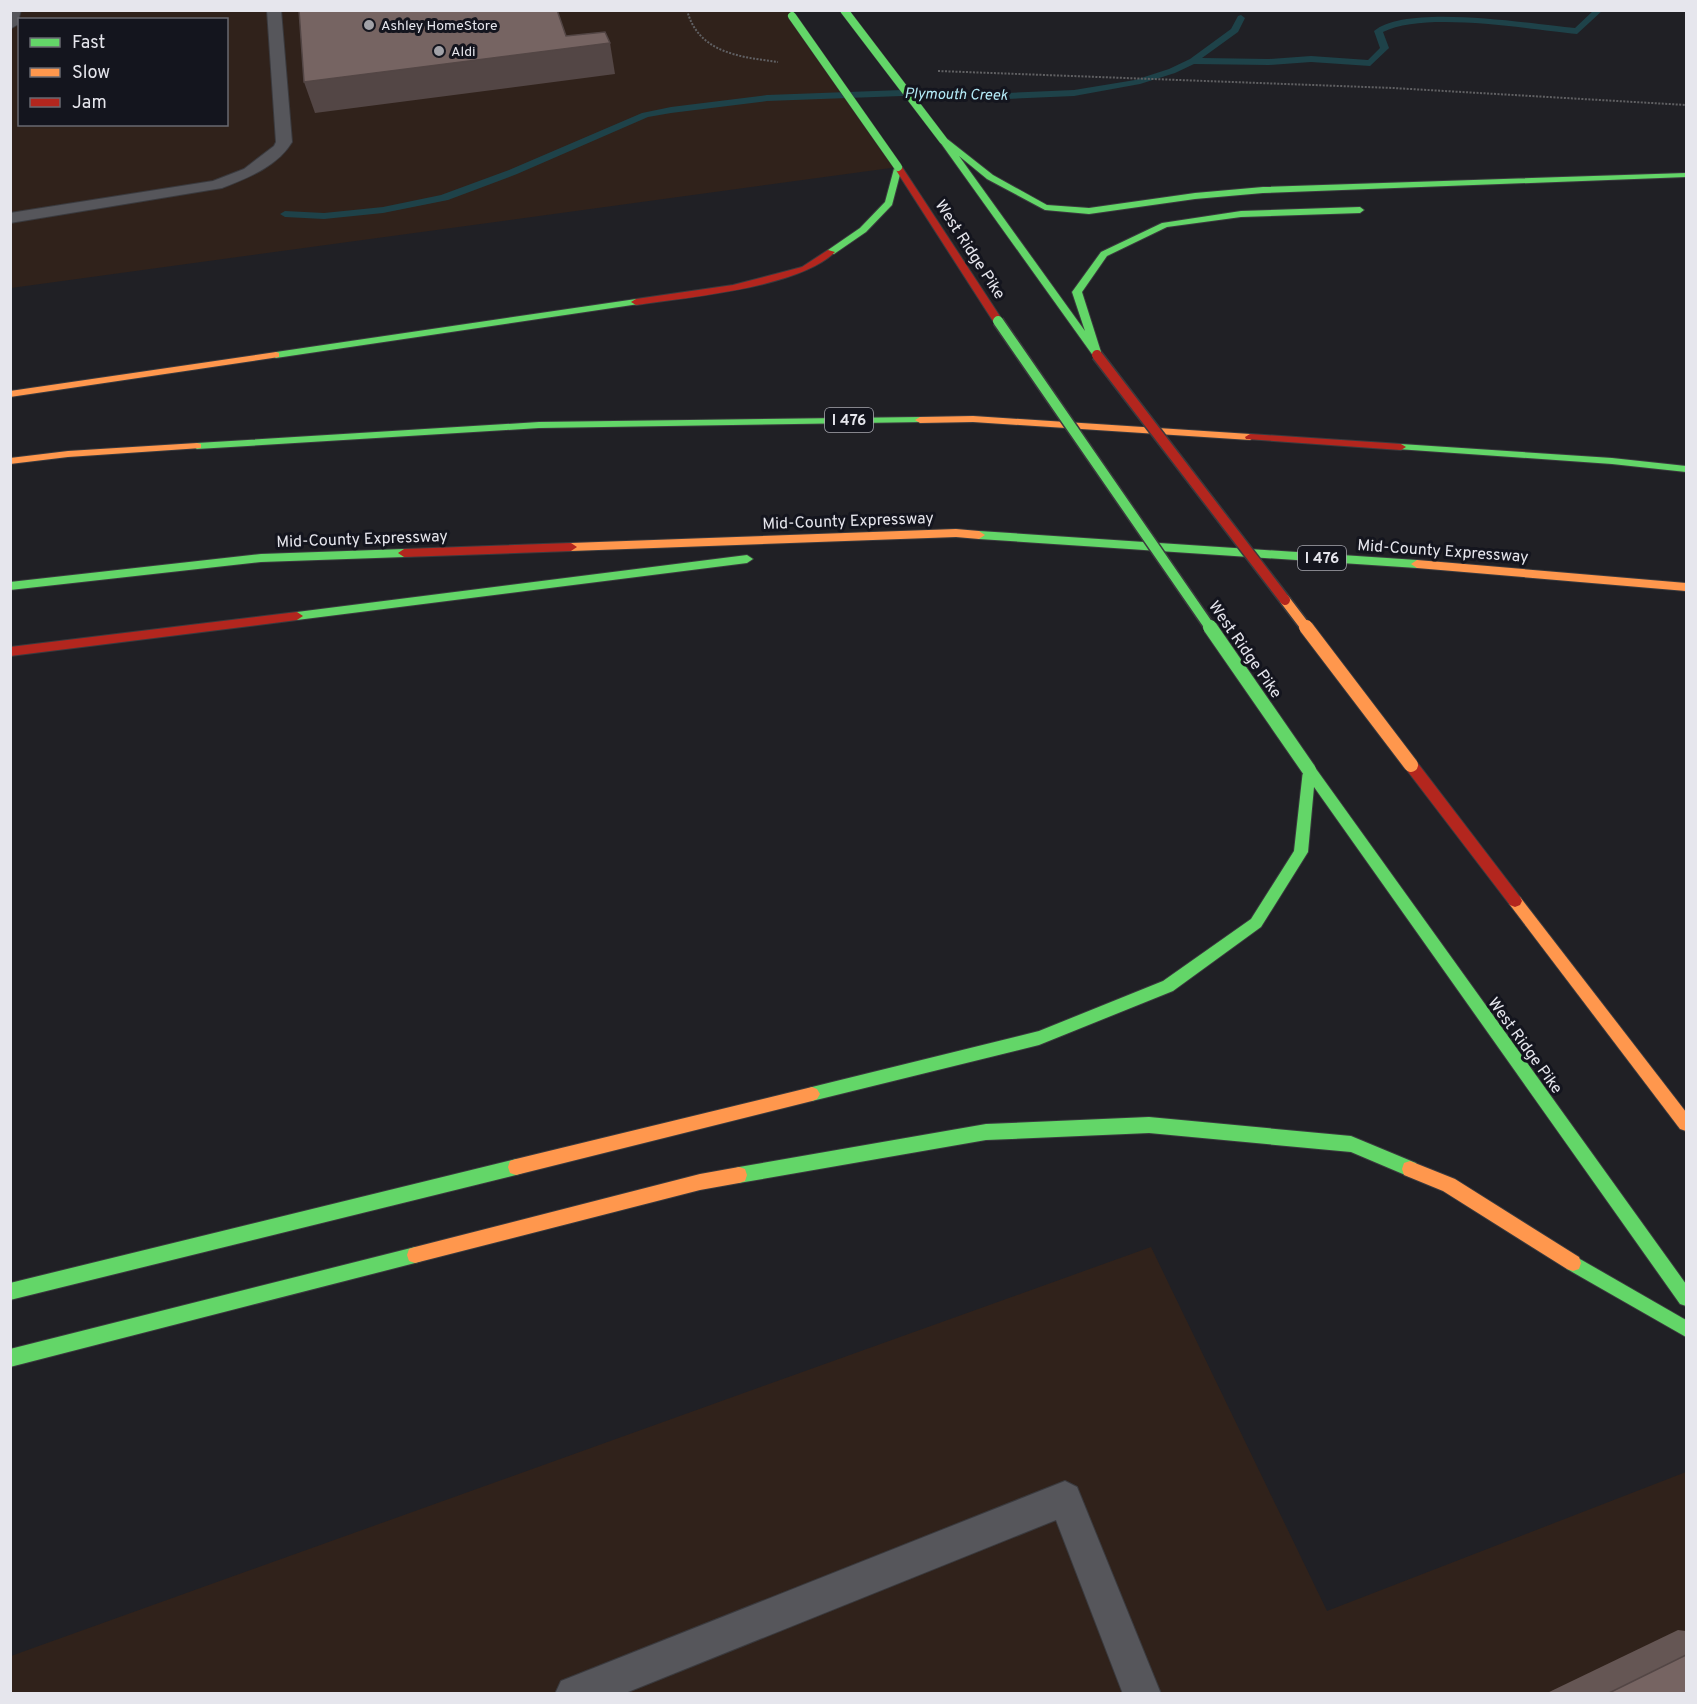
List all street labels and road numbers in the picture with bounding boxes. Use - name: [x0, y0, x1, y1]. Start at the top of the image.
- street label: West Ridge Pike: [930, 197, 1009, 304]
- road number: I 476: [825, 408, 873, 432]
- street label: Mid-County Expressway: [762, 509, 934, 535]
- street label: Mid-County Expressway: [276, 527, 448, 553]
- street label: Mid-County Expressway: [1357, 536, 1529, 568]
- road number: I 476: [1298, 546, 1346, 570]
- street label: West Ridge Pike: [1203, 598, 1285, 703]
- street label: West Ridge Pike: [1483, 994, 1566, 1098]

